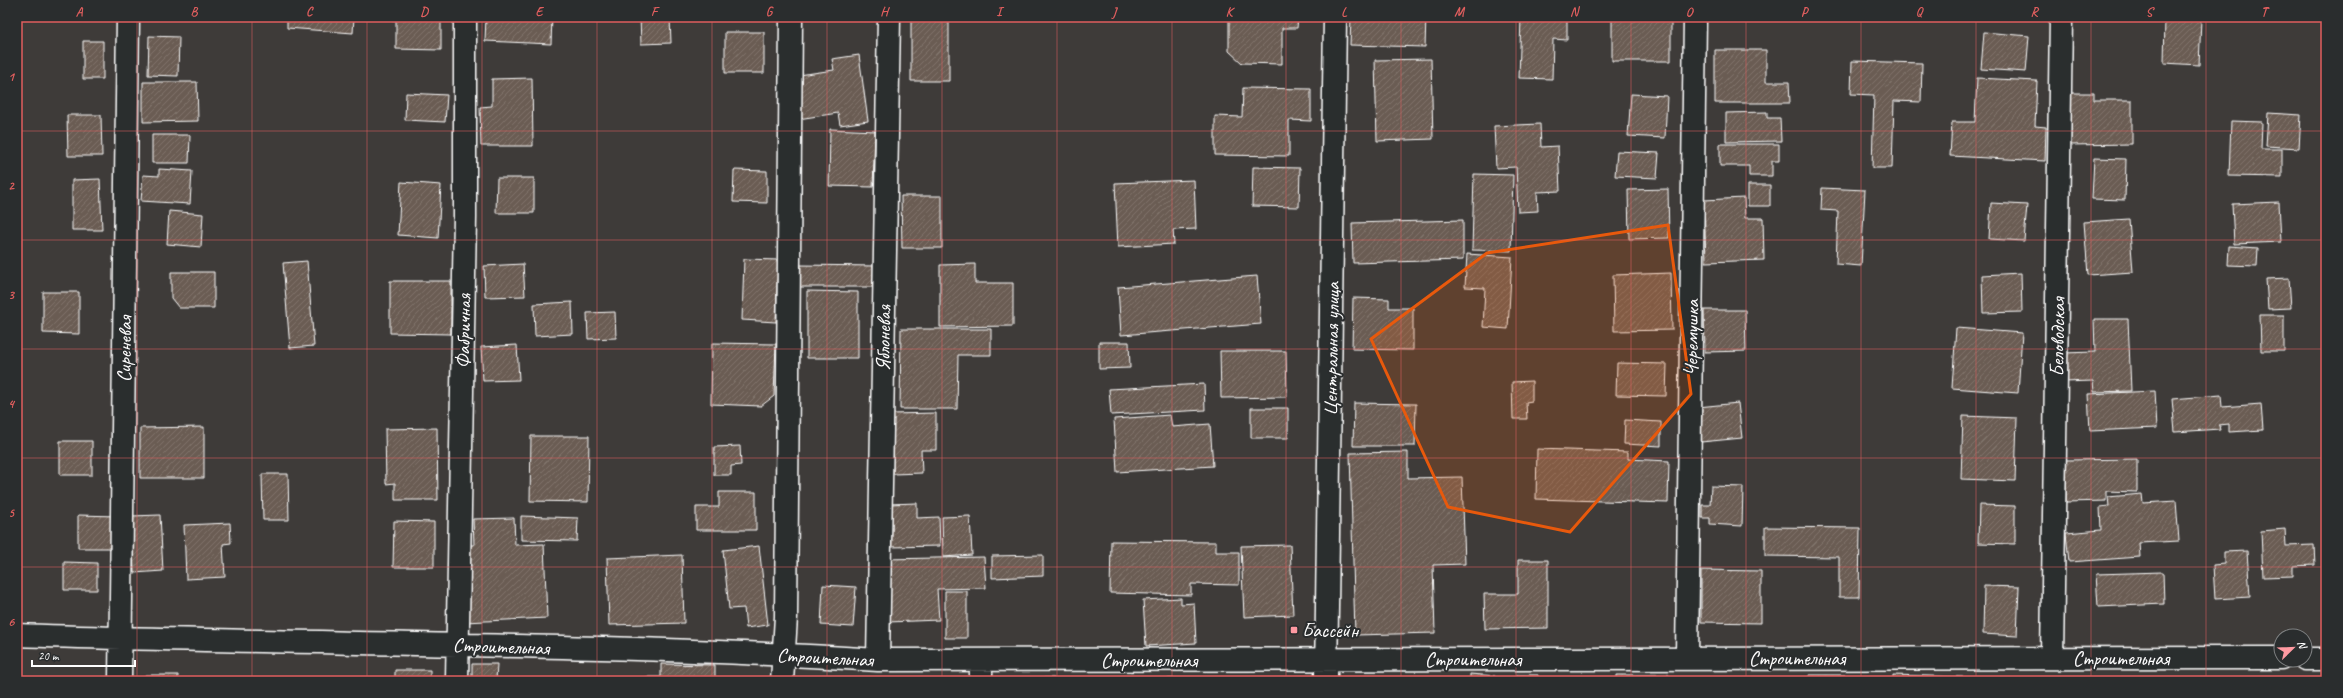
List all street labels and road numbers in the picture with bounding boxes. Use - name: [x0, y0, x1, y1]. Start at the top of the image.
- street label: Центральная улица: [1318, 281, 1345, 416]
- street label: Фабричная: [450, 293, 477, 369]
- street label: Беловодская: [2044, 295, 2071, 377]
- street label: Черемушка: [1678, 298, 1705, 376]
- street label: Яблоневая: [870, 304, 897, 371]
- street label: Сиреневая: [111, 314, 138, 382]
- street label: Строительная: [452, 632, 551, 661]
- street label: Строительная: [776, 642, 876, 673]
- street label: Строительная: [1749, 646, 1847, 671]
- street label: Строительная: [2073, 646, 2171, 671]
- street label: Строительная: [1425, 647, 1523, 672]
- street label: Строительная: [1101, 648, 1199, 673]

